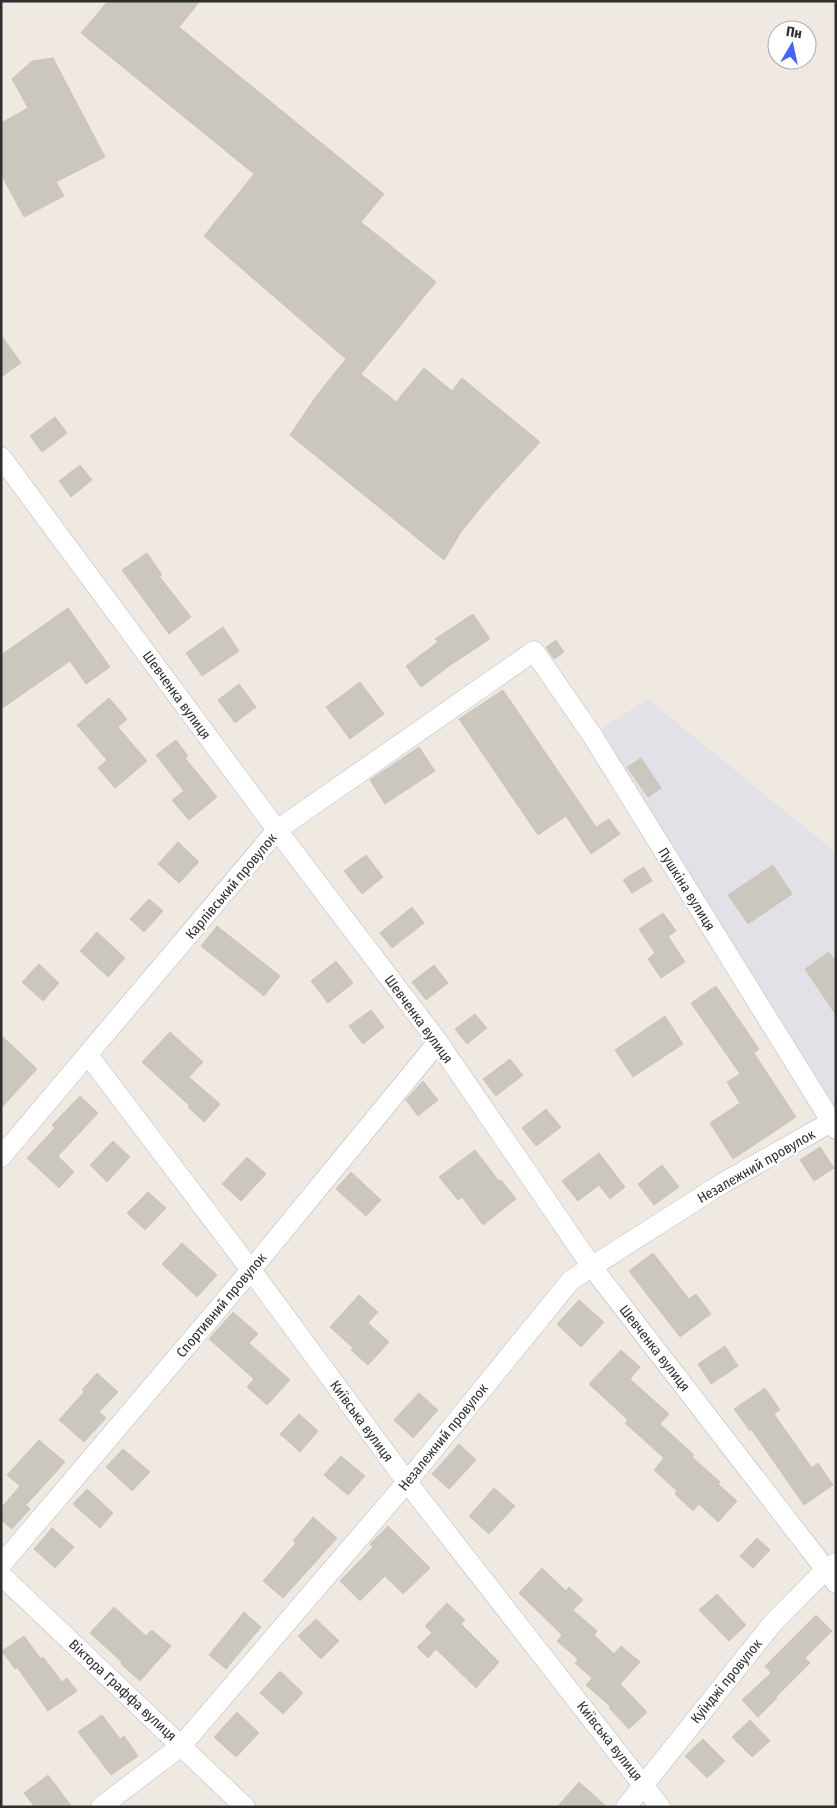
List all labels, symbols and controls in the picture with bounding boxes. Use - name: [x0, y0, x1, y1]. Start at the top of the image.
- north arrow: [767, 20, 817, 70]
- text: Пн: [785, 23, 803, 42]
- street label: Шевченка вулиця: [139, 648, 214, 743]
- street label: Карлівський провулок: [182, 830, 281, 943]
- street label: Пушкіна вулиця: [654, 845, 719, 934]
- street label: Шевченка вулиця: [381, 972, 456, 1067]
- street label: Незалежний провулок: [694, 1126, 818, 1207]
- street label: Спортивний провулок: [173, 1249, 270, 1361]
- street label: Шевченка вулиця: [616, 1302, 694, 1395]
- street label: Київська вулиця: [326, 1377, 397, 1465]
- street label: Незалежний провулок: [395, 1380, 492, 1494]
- street label: Куїнджі провулок: [687, 1635, 766, 1727]
- street label: Віктора Граффа вулиця: [65, 1636, 180, 1745]
- street label: Київська вулиця: [573, 1698, 646, 1785]

